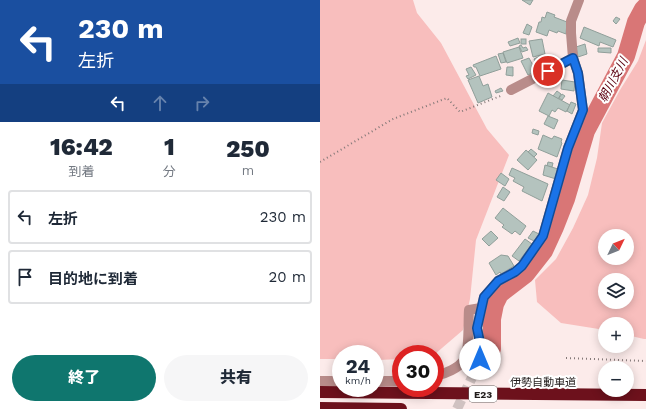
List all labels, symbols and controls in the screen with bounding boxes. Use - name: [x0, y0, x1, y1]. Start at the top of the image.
- text: 230 m: [78, 12, 164, 45]
- icon: left: [12, 16, 64, 68]
- text: 左折: [78, 50, 114, 71]
- pin: [531, 54, 565, 88]
- water label: 朝川支川: [596, 54, 631, 104]
- icon: arrive: [537, 60, 559, 82]
- icon: left: [107, 92, 129, 114]
- icon: ahead: [149, 92, 171, 114]
- icon: right: [191, 92, 213, 114]
- text: 16:42: [50, 133, 113, 161]
- text: 1: [164, 133, 175, 161]
- text: 250: [226, 135, 270, 163]
- text: m: [242, 163, 254, 178]
- text: 到着: [68, 164, 94, 179]
- text: 分: [163, 164, 176, 179]
- icon: left: [14, 206, 36, 228]
- text: 230 m: [260, 208, 306, 226]
- text: 左折: [48, 210, 78, 228]
- north arrow: [598, 229, 634, 265]
- map controls: [598, 229, 634, 397]
- icon: arrive: [14, 266, 36, 288]
- text: 20 m: [269, 268, 306, 286]
- text: 目的地に到着: [48, 270, 138, 288]
- button: layers: [598, 273, 634, 309]
- button: +: [598, 317, 634, 353]
- position arrow: [459, 338, 501, 380]
- speed limit sign: 30: [392, 345, 444, 397]
- text: 24: [346, 354, 370, 378]
- button: 終了: [12, 355, 156, 401]
- button: 共有: [164, 355, 308, 401]
- button: −: [598, 361, 634, 397]
- text: km/h: [345, 375, 371, 386]
- street label: 伊勢自動車道: [510, 376, 576, 389]
- road number: E23: [469, 386, 497, 402]

